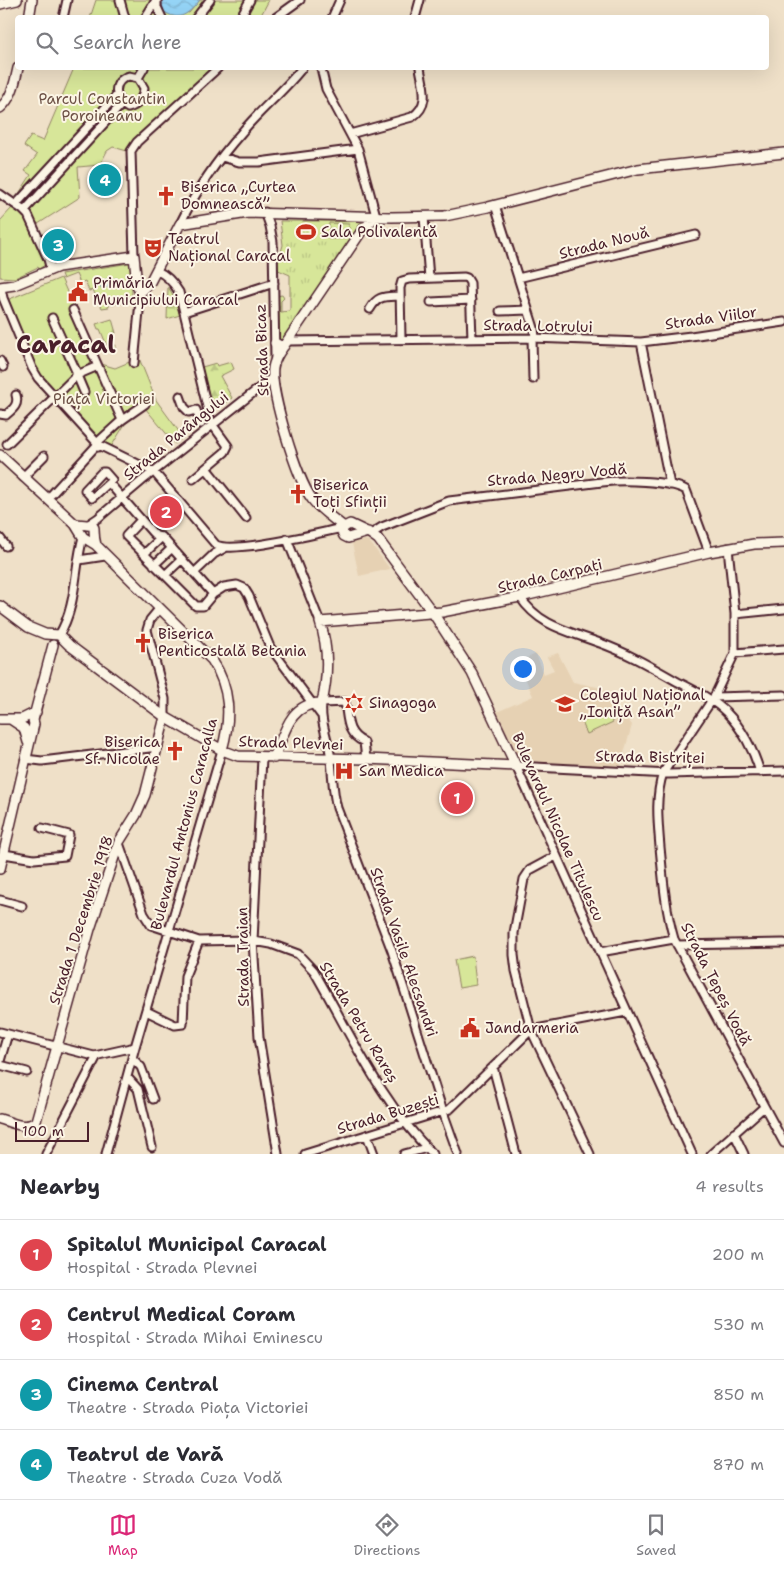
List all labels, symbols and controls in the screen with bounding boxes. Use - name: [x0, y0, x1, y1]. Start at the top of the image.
- search box: [15, 15, 769, 70]
- icon: search: [33, 29, 61, 57]
- text: Search here: [73, 30, 182, 55]
- park label: Parcul Constantin Poroineanu: [39, 89, 166, 126]
- pin: 4: [89, 161, 121, 199]
- place label: Biserica „Curtea Domnească”: [181, 177, 296, 214]
- church icon: Biserica „Curtea Domnească”: [155, 185, 177, 207]
- sports icon: Sala Polivalentă: [295, 221, 317, 243]
- place label: Sala Polivalentă: [321, 222, 438, 242]
- street label: Strada Nouă: [557, 222, 652, 264]
- pin: 3: [42, 226, 74, 264]
- place label: Teatrul Național Caracal: [168, 229, 291, 267]
- theatre icon: Teatrul Național Caracal: [142, 237, 164, 259]
- place label: Primăria Municipiului Caracal: [93, 273, 239, 310]
- public building icon: Primăria Municipiului Caracal: [67, 281, 89, 303]
- street label: Strada Viilor: [664, 302, 758, 334]
- street label: Strada Bicaz: [250, 303, 274, 397]
- street label: Strada Lotrului: [483, 315, 593, 337]
- district label: Caracal: [16, 327, 116, 361]
- street label: Strada Parângului: [119, 387, 233, 485]
- park label: Piața Victoriei: [53, 389, 155, 410]
- street label: Strada Negru Vodă: [487, 459, 628, 491]
- place label: Biserica Toți Sfinții: [313, 475, 387, 513]
- church icon: Biserica Toți Sfinții: [287, 483, 309, 505]
- pin: 2: [150, 493, 182, 531]
- street label: Strada Carpați: [496, 554, 605, 599]
- place label: Biserica Penticostală Betania: [158, 624, 307, 661]
- church icon: Biserica Penticostală Betania: [132, 632, 154, 654]
- your location: [510, 656, 536, 682]
- place label: Colegiul Național „Ioniță Asan”: [579, 685, 705, 723]
- synagogue icon: Sinagoga: [343, 692, 365, 714]
- place label: Sinagoga: [369, 693, 437, 713]
- school or university icon: Colegiul Național „Ioniță Asan”: [554, 693, 576, 715]
- street label: Bulevardul Antonius Caracalla: [146, 715, 222, 932]
- street label: Bulevardul Nicolae Titulescu: [507, 730, 609, 924]
- street label: Strada Plevnei: [238, 731, 344, 755]
- place label: Biserica Sf. Nicolae: [85, 732, 161, 769]
- church icon: Biserica Sf. Nicolae: [164, 740, 186, 762]
- street label: Strada Bistriței: [595, 746, 705, 769]
- hospital icon: San Medica: [333, 760, 355, 782]
- place label: San Medica: [359, 761, 444, 781]
- pin: 1: [441, 779, 473, 817]
- street label: Strada 1 Decembrie 1918: [44, 833, 118, 1007]
- street label: Strada Vasile Alecsandri: [366, 865, 442, 1039]
- street label: Strada Traian: [232, 907, 254, 1007]
- street label: Strada Țepeș Vodă: [675, 919, 756, 1050]
- street label: Strada Petru Rareș: [314, 958, 403, 1087]
- public building icon: Jandarmeria: [459, 1017, 481, 1039]
- place label: Jandarmeria: [485, 1018, 579, 1038]
- street label: Strada Buzești: [335, 1089, 442, 1140]
- scale bar: [15, 1119, 89, 1142]
- text: 100 m: [22, 1122, 64, 1140]
- text: Nearby: [20, 1173, 100, 1201]
- text: 4 results: [695, 1176, 764, 1197]
- text: Spitalul Municipal Caracal: [67, 1232, 327, 1257]
- text: 1: [32, 1244, 40, 1265]
- text: 200 m: [712, 1244, 764, 1265]
- text: Hospital · Strada Plevnei: [67, 1257, 258, 1278]
- text: Centrul Medical Coram: [67, 1302, 295, 1327]
- text: 2: [30, 1314, 42, 1335]
- text: 530 m: [714, 1314, 764, 1335]
- text: Hospital · Strada Mihai Eminescu: [67, 1327, 323, 1348]
- text: Cinema Central: [67, 1372, 218, 1397]
- text: 3: [30, 1384, 42, 1405]
- text: 850 m: [713, 1384, 764, 1405]
- text: Theatre · Strada Piața Victoriei: [67, 1397, 309, 1418]
- text: Teatrul de Vară: [67, 1442, 223, 1467]
- text: 4: [30, 1454, 42, 1475]
- text: 870 m: [713, 1454, 764, 1475]
- text: Theatre · Strada Cuza Vodă: [67, 1467, 282, 1488]
- tab: Map: [108, 1511, 138, 1559]
- tab: Directions: [354, 1511, 420, 1559]
- tab: Saved: [636, 1511, 676, 1559]

